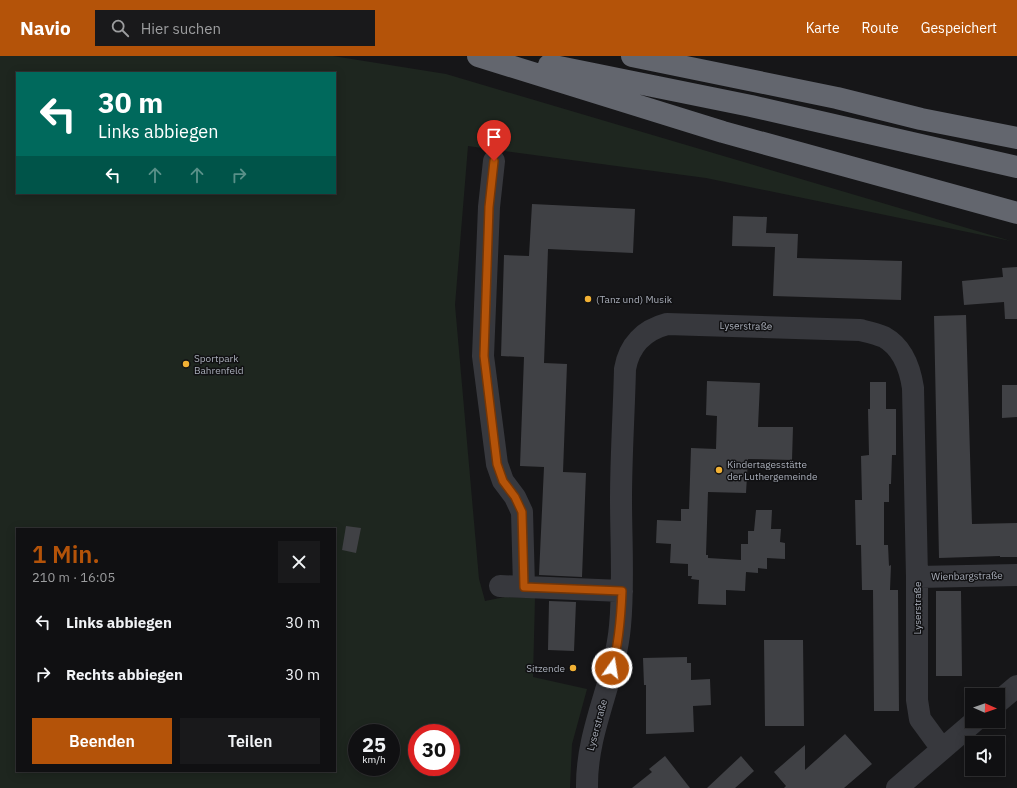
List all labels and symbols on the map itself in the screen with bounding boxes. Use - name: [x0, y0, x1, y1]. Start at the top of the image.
- pin: [477, 120, 511, 161]
- place label: (Tanz und) Musik: [596, 293, 673, 306]
- marker: (Tanz und) Musik: [583, 294, 593, 304]
- street label: Lyserstraße: [720, 319, 773, 333]
- place label: Sportpark Bahrenfeld: [194, 352, 244, 377]
- marker: Sportpark Bahrenfeld: [181, 359, 191, 369]
- place label: Kindertagesstätte der Luthergemeinde: [727, 458, 818, 483]
- marker: Kindertagesstätte der Luthergemeinde: [714, 465, 724, 475]
- street label: Wienbargstraße: [931, 569, 1003, 583]
- street label: Lyserstraße: [911, 581, 924, 634]
- position arrow: [591, 647, 633, 689]
- place label: Sitzende: [526, 662, 566, 675]
- marker: Sitzende: [568, 663, 578, 673]
- north arrow: [965, 688, 1005, 728]
- street label: Lyserstraße: [584, 697, 610, 752]
- speed limit sign: 30: [408, 724, 460, 776]

